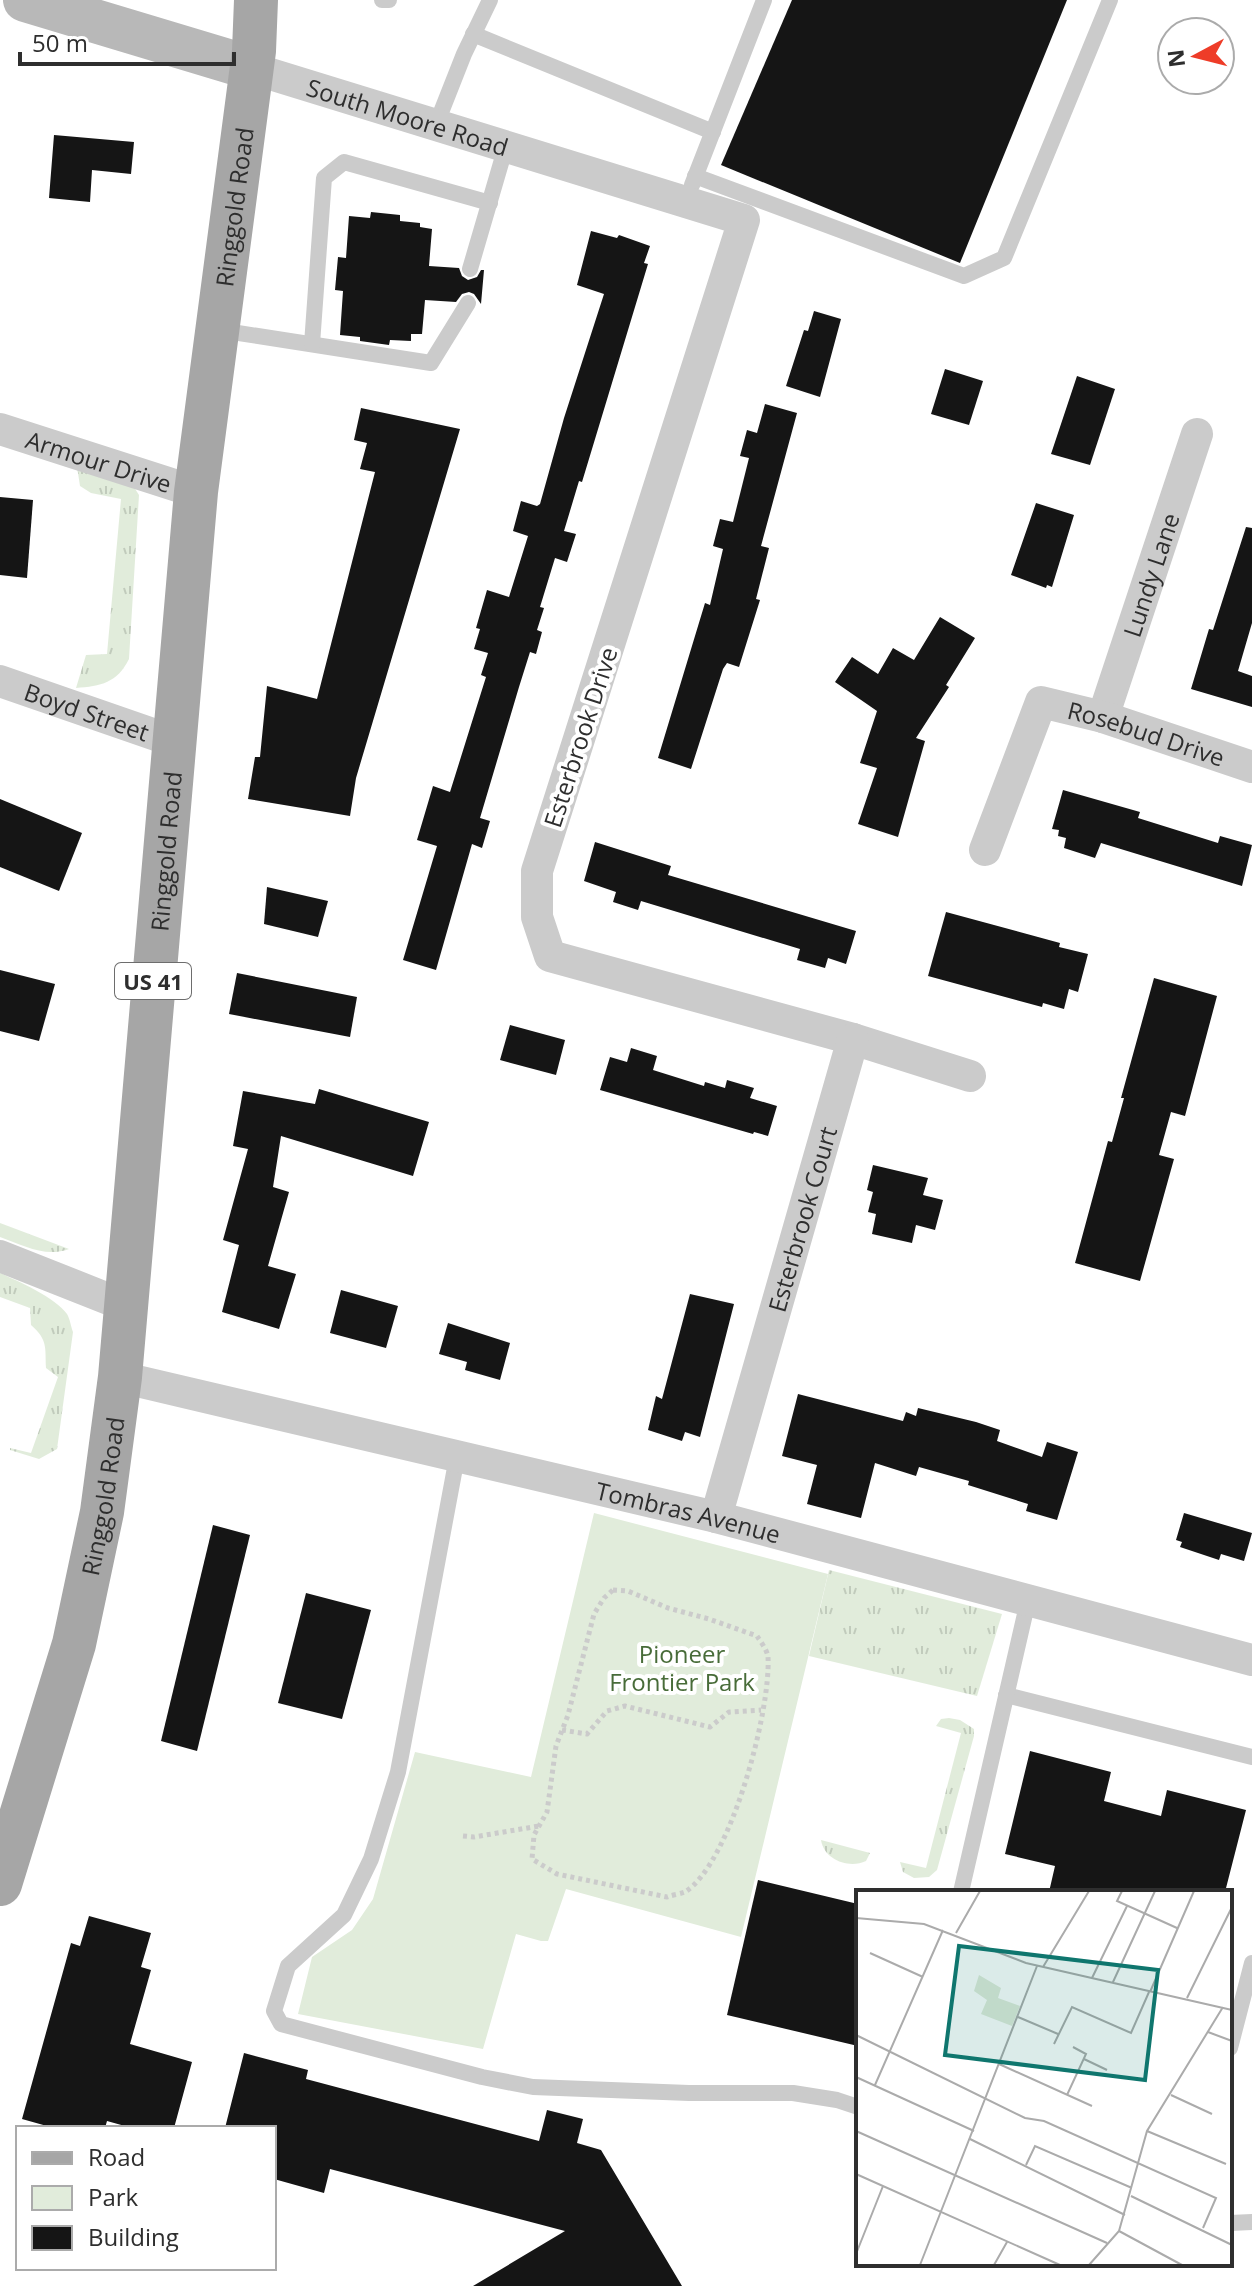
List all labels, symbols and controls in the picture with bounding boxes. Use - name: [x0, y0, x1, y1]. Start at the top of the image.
- scale bar: [20, 16, 234, 66]
- north arrow: [1156, 16, 1236, 96]
- text: 50 m: [32, 26, 88, 59]
- text: N: [1159, 48, 1191, 69]
- street label: South Moore Road: [303, 70, 513, 163]
- street label: Ringgold Road: [207, 125, 260, 289]
- street label: Armour Drive: [22, 422, 176, 500]
- street label: Lundy Lane: [1114, 508, 1186, 641]
- street label: Esterbrook Drive: [535, 643, 625, 831]
- street label: Boyd Street: [20, 674, 154, 748]
- street label: Rosebud Drive: [1064, 693, 1229, 773]
- street label: Ringgold Road: [142, 770, 188, 933]
- road number: US 41: [115, 963, 191, 999]
- street label: Esterbrook Court: [759, 1122, 844, 1316]
- street label: Ringgold Road: [73, 1415, 131, 1578]
- street label: Tombras Avenue: [593, 1473, 784, 1550]
- park label: Pioneer Frontier Park: [609, 1637, 755, 1698]
- inset map: [856, 1890, 1232, 2266]
- legend: [16, 2126, 276, 2270]
- text: Road: [88, 2140, 145, 2173]
- text: Park: [88, 2180, 139, 2213]
- text: Building: [88, 2220, 179, 2253]

